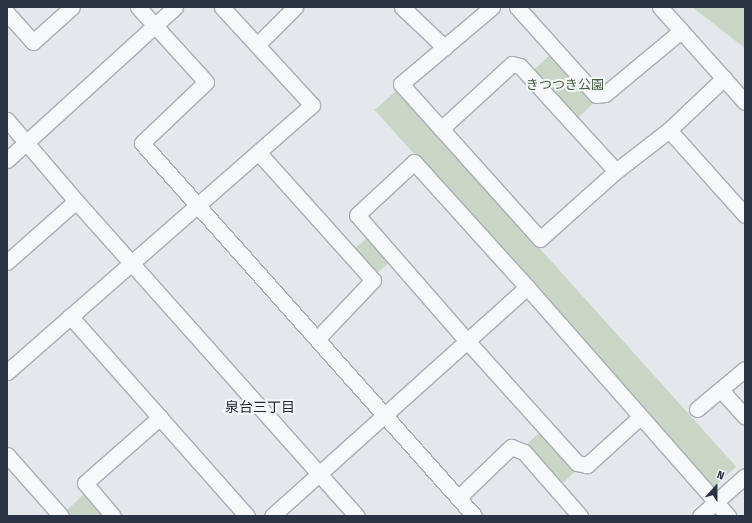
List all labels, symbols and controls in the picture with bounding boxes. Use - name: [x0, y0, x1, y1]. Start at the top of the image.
- park label: きつつき公園: [526, 77, 604, 93]
- district label: 泉台三丁目: [225, 400, 295, 416]
- north arrow: [696, 467, 736, 507]
- text: N: [715, 468, 726, 483]

